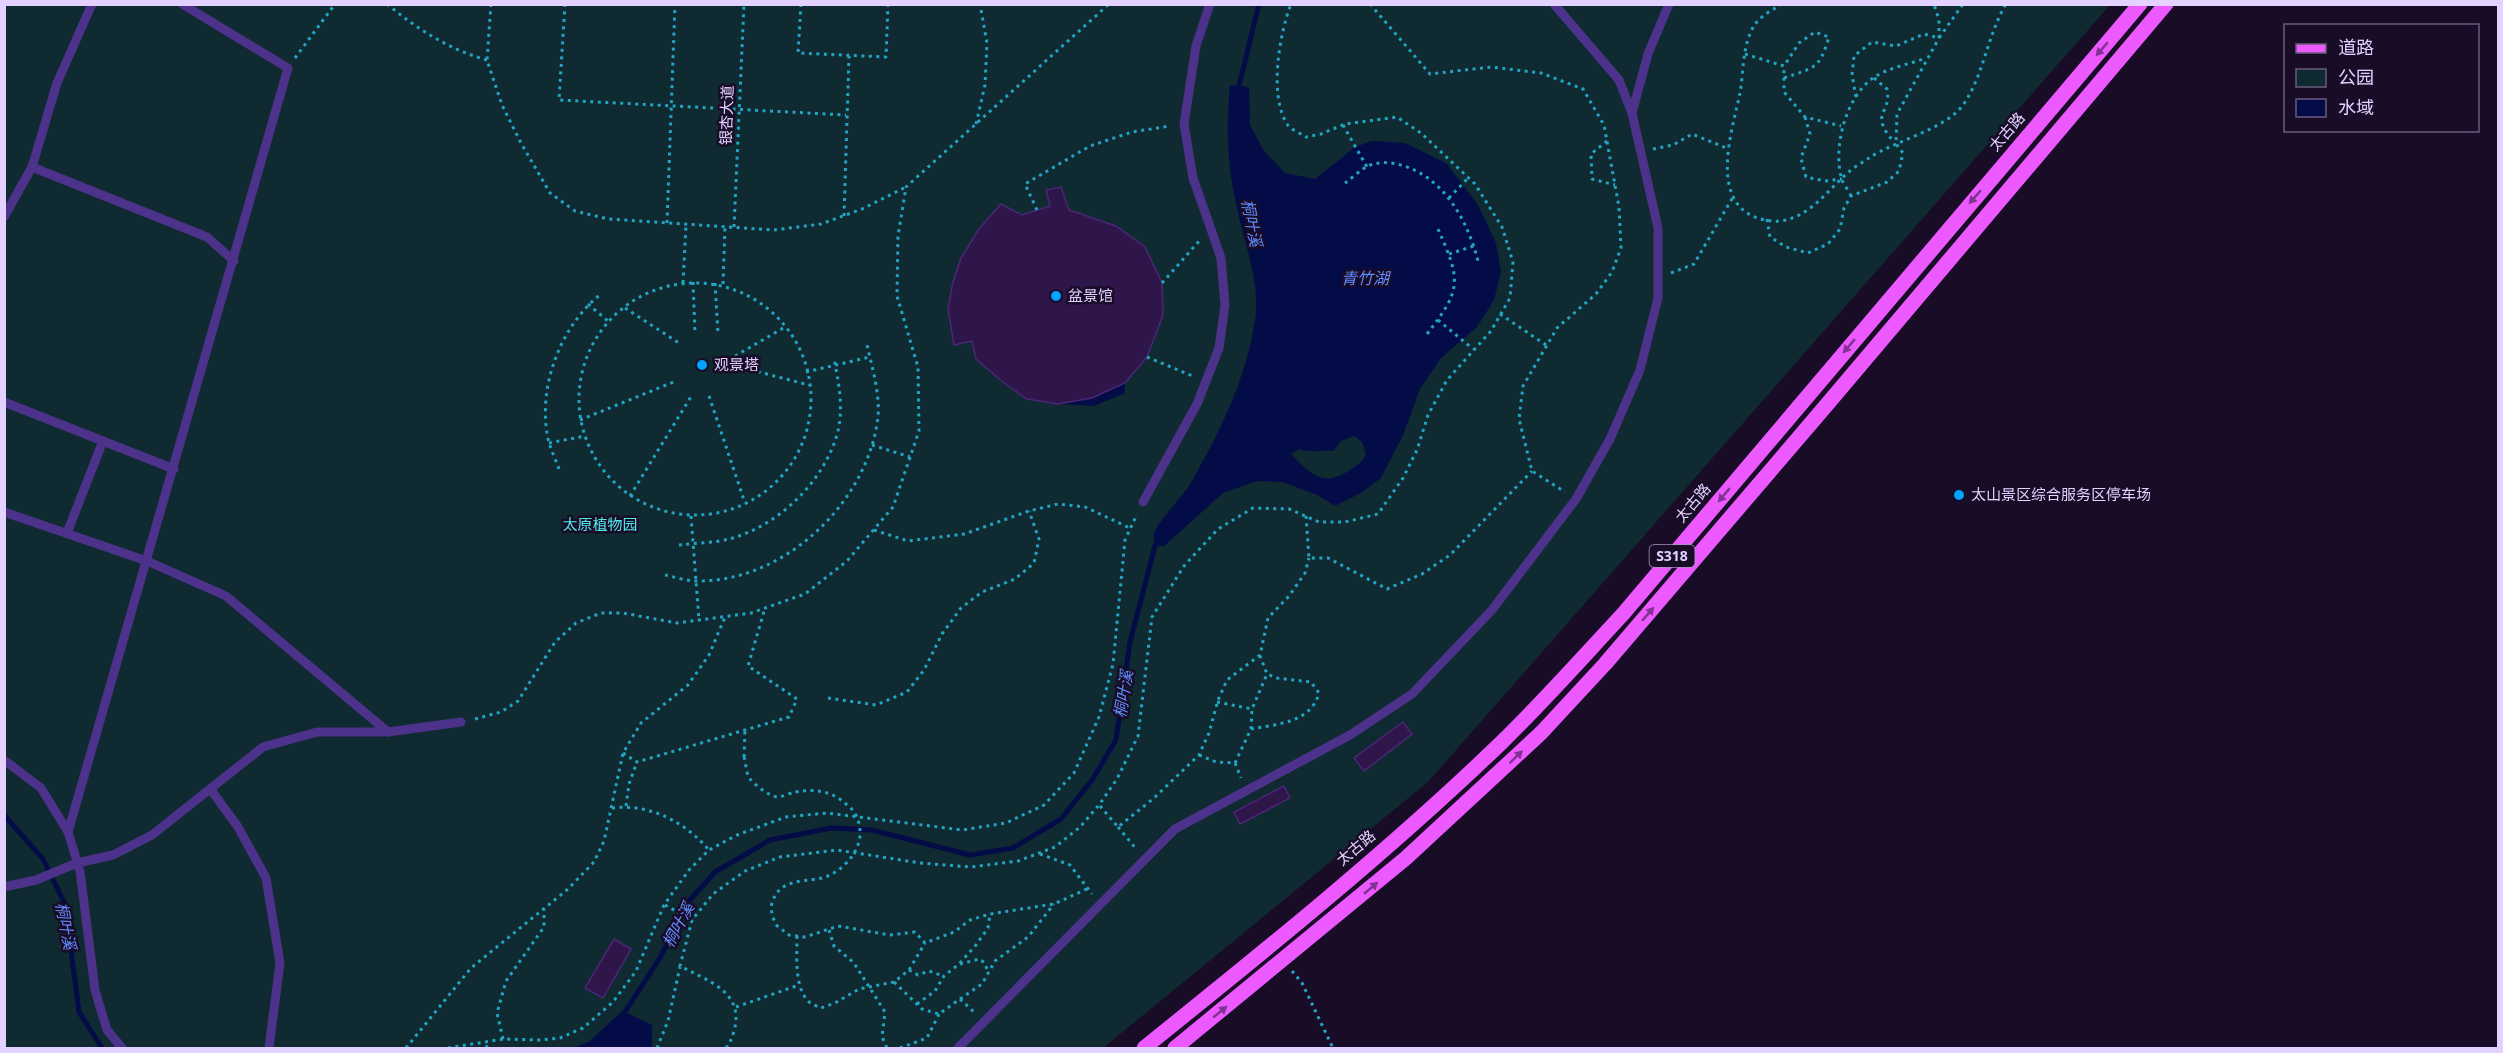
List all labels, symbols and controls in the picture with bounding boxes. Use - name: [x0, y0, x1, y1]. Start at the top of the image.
- legend: [2284, 24, 2479, 132]
- text: 道路: [2338, 35, 2374, 59]
- one-way arrow: [2096, 41, 2109, 56]
- text: 公园: [2338, 65, 2374, 89]
- street label: 银杏大道: [715, 85, 737, 145]
- text: 水域: [2338, 95, 2374, 119]
- street label: 太古路: [1984, 108, 2029, 155]
- one-way arrow: [1969, 189, 1982, 205]
- water label: 桐叶溪: [1237, 197, 1268, 251]
- water label: 青竹湖: [1341, 267, 1392, 289]
- place label: 盆景馆: [1068, 285, 1113, 305]
- marker: 盆景馆: [1049, 289, 1063, 303]
- one-way arrow: [1843, 338, 1856, 354]
- place label: 观景塔: [714, 354, 759, 374]
- marker: 观景塔: [695, 358, 709, 372]
- street label: 太古路: [1670, 479, 1714, 526]
- place label: 太山景区综合服务区停车场: [1971, 484, 2151, 504]
- one-way arrow: [1717, 487, 1730, 503]
- marker: 太山景区综合服务区停车场: [1952, 488, 1966, 502]
- park label: 太原植物园: [562, 514, 638, 534]
- road number: S318: [1650, 545, 1694, 567]
- one-way arrow: [1641, 607, 1654, 622]
- water label: 桐叶溪: [1108, 667, 1138, 719]
- one-way arrow: [1509, 751, 1523, 765]
- street label: 太古路: [1332, 825, 1379, 869]
- one-way arrow: [1363, 881, 1379, 894]
- water label: 桐叶溪: [657, 897, 700, 951]
- water label: 桐叶溪: [51, 900, 82, 954]
- one-way arrow: [1213, 1006, 1228, 1018]

